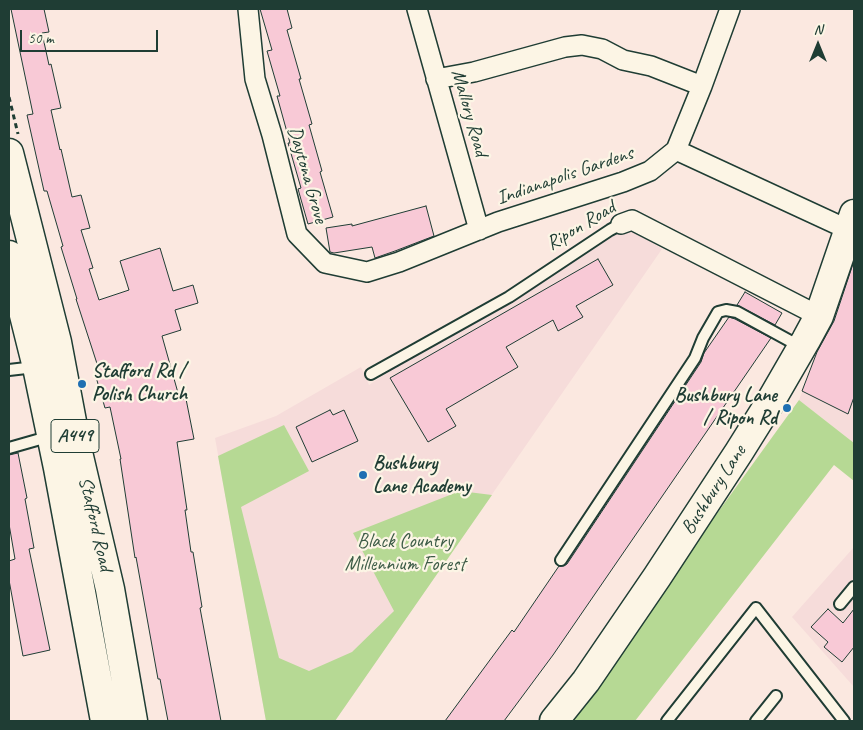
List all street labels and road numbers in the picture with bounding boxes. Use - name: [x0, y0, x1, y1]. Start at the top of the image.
- street label: Mallory Road: [445, 67, 493, 159]
- street label: Daytona Grove: [282, 124, 332, 226]
- street label: Indianapolis Gardens: [494, 141, 636, 211]
- street label: Ripon Road: [542, 196, 620, 256]
- road number: A449: [51, 420, 99, 452]
- street label: Bushbury Lane: [676, 441, 752, 539]
- street label: Stafford Road: [73, 475, 117, 573]

